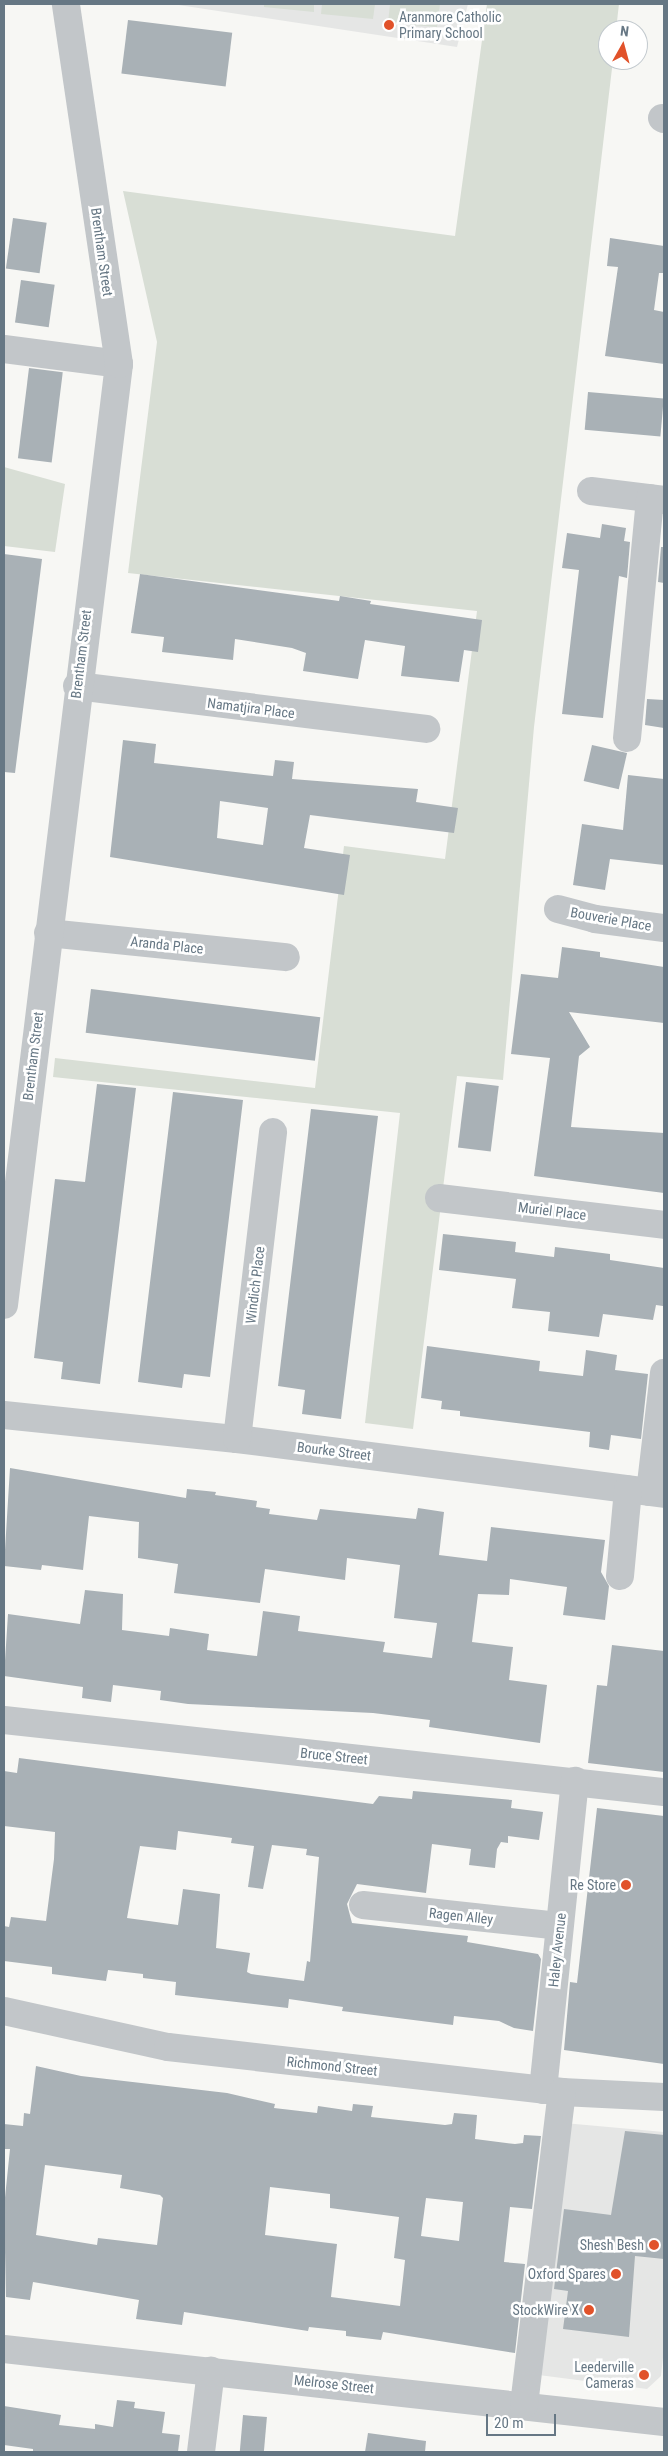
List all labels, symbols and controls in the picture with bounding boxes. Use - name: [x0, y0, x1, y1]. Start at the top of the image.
- place label: Aranmore Catholic Primary School: [399, 9, 501, 41]
- marker: Aranmore Catholic Primary School: [383, 19, 395, 31]
- north arrow: [598, 20, 648, 70]
- text: N: [619, 23, 630, 40]
- street label: Brentham Street: [87, 207, 117, 297]
- street label: Brentham Street: [67, 609, 95, 699]
- street label: Namatjira Place: [206, 694, 296, 722]
- street label: Bouverie Place: [569, 904, 653, 934]
- street label: Aranda Place: [130, 933, 204, 957]
- street label: Brentham Street: [19, 1011, 47, 1101]
- street label: Muriel Place: [517, 1198, 587, 1224]
- street label: Windich Place: [242, 1245, 268, 1325]
- street label: Bourke Street: [296, 1438, 372, 1464]
- street label: Bruce Street: [299, 1744, 369, 1768]
- place label: Re Store: [570, 1877, 616, 1893]
- marker: Re Store: [620, 1879, 632, 1891]
- street label: Ragen Alley: [428, 1904, 494, 1928]
- street label: Haley Avenue: [545, 1912, 569, 1988]
- street label: Richmond Street: [286, 2053, 378, 2079]
- place label: Shesh Besh: [580, 2237, 644, 2253]
- marker: Shesh Besh: [648, 2239, 660, 2251]
- place label: Oxford Spares: [528, 2266, 606, 2282]
- marker: Oxford Spares: [610, 2268, 622, 2280]
- place label: StockWire X: [512, 2302, 579, 2318]
- marker: StockWire X: [583, 2304, 595, 2316]
- place label: Leederville Cameras: [574, 2359, 634, 2392]
- marker: Leederville Cameras: [638, 2369, 650, 2381]
- street label: Melrose Street: [293, 2371, 375, 2397]
- scale bar: [488, 2404, 558, 2436]
- text: 20 m: [494, 2414, 524, 2432]

